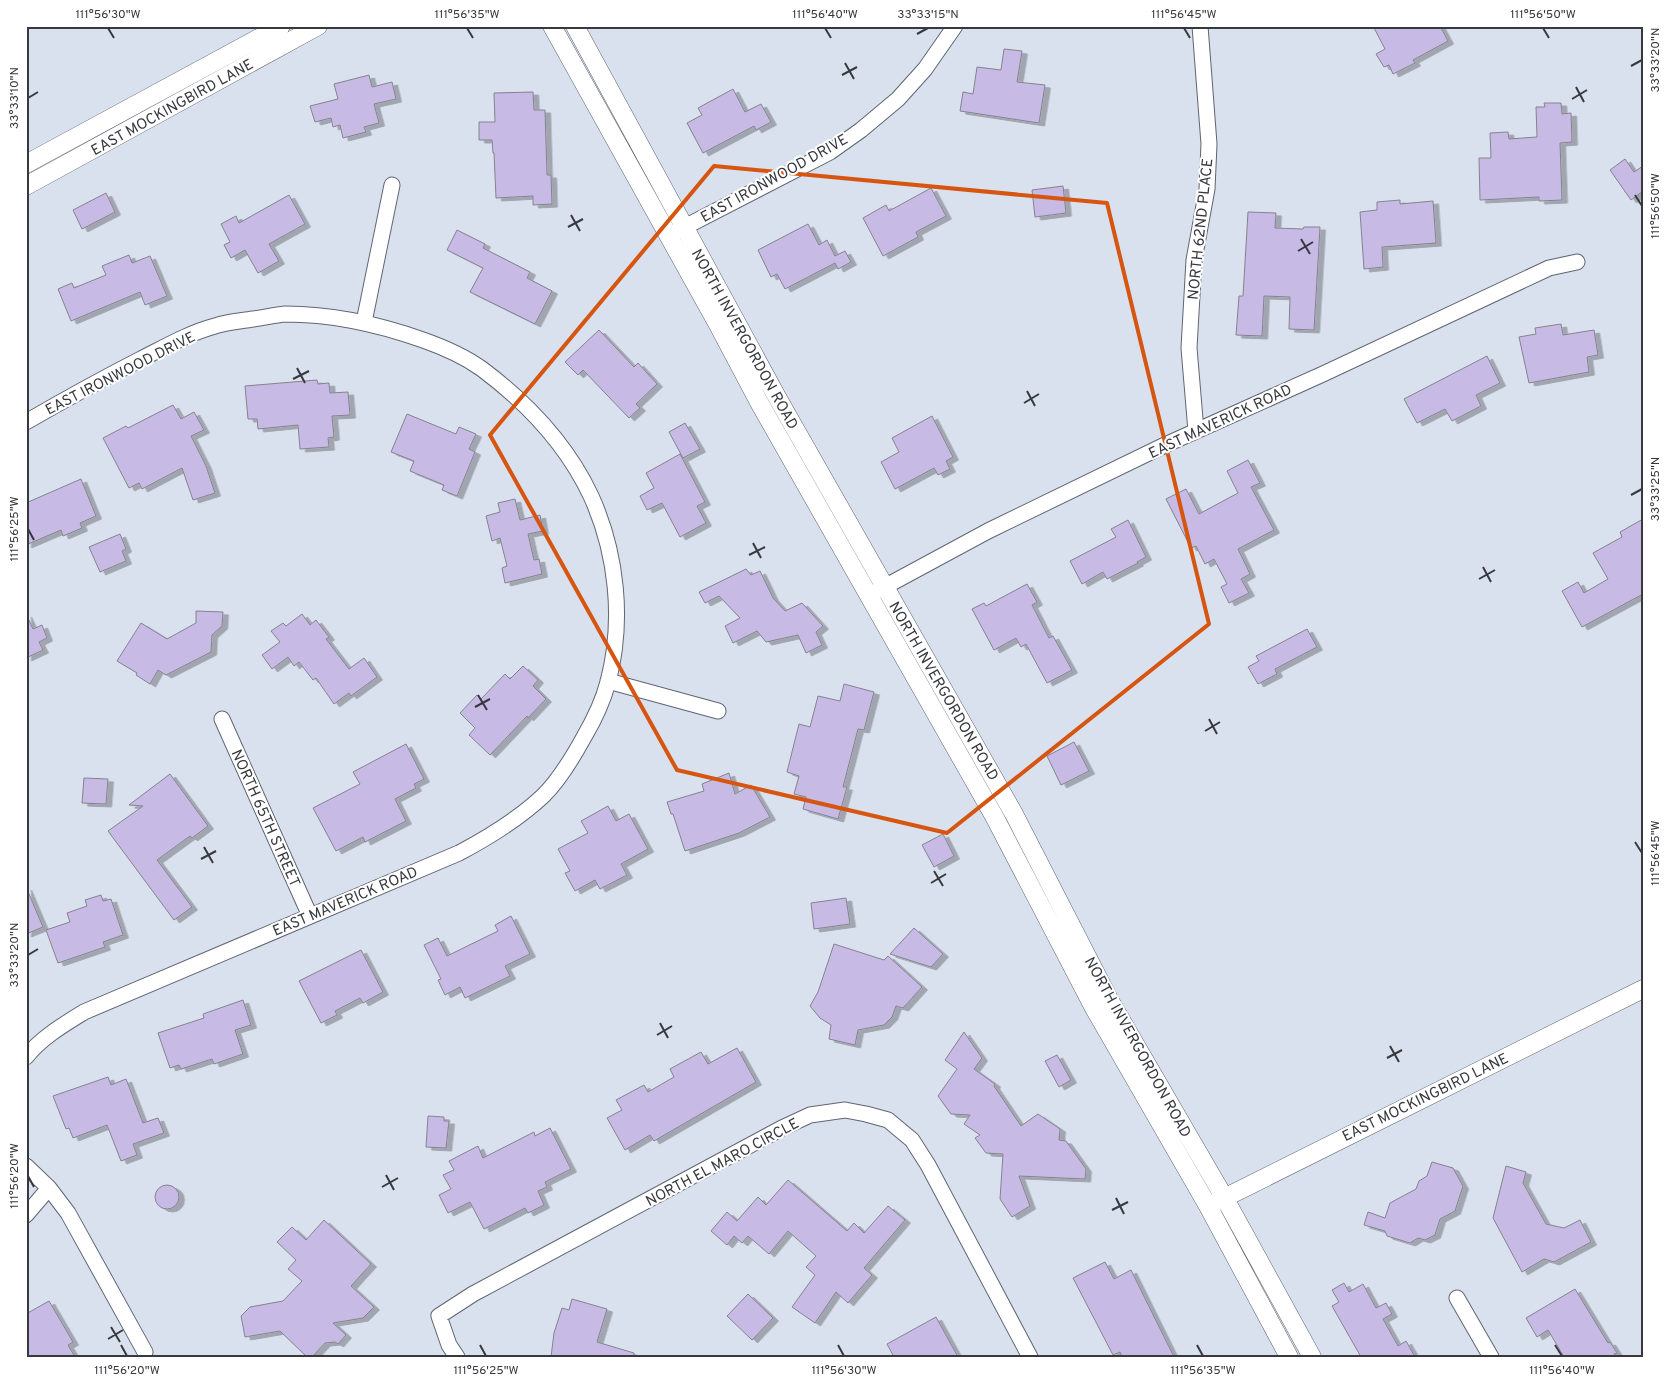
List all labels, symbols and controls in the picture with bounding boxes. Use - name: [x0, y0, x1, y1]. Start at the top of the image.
- text: 111°56'30"W: [75, 7, 141, 23]
- text: 111°56'35"W: [434, 7, 500, 23]
- text: 111°56'40"W: [792, 7, 858, 23]
- text: 33°33'15"N: [897, 7, 959, 23]
- text: 111°56'45"W: [1151, 7, 1217, 23]
- text: 111°56'50"W: [1510, 7, 1576, 23]
- text: 33°33'20"N: [1648, 28, 1664, 92]
- street label: EAST MOCKINGBIRD LANE: [88, 56, 257, 161]
- text: 33°33'10"N: [7, 67, 23, 129]
- street label: EAST IRONWOOD DRIVE: [698, 131, 852, 228]
- street label: NORTH 62ND PLACE: [1185, 157, 1218, 301]
- text: 111°56'50"W: [1648, 173, 1664, 239]
- street label: NORTH INVERGORDON ROAD: [686, 246, 801, 433]
- street label: EAST IRONWOOD DRIVE: [42, 328, 199, 420]
- street label: EAST MAVERICK ROAD: [1146, 381, 1295, 464]
- text: 33°33'25"N: [1648, 457, 1664, 521]
- text: 111°56'25"W: [7, 496, 23, 562]
- street label: NORTH INVERGORDON ROAD: [884, 599, 1002, 785]
- street label: NORTH 65TH STREET: [226, 747, 304, 890]
- text: 111°56'45"W: [1648, 820, 1664, 886]
- street label: EAST MAVERICK ROAD: [270, 863, 421, 942]
- text: 33°33'20"N: [7, 923, 23, 987]
- street label: NORTH INVERGORDON ROAD: [1079, 954, 1194, 1141]
- street label: EAST MOCKINGBIRD LANE: [1339, 1050, 1512, 1147]
- street label: NORTH EL MARO CIRCLE: [643, 1115, 803, 1212]
- text: 111°56'20"W: [7, 1143, 23, 1209]
- text: 111°56'20"W: [94, 1363, 160, 1379]
- text: 111°56'25"W: [453, 1363, 519, 1379]
- text: 111°56'30"W: [811, 1363, 877, 1379]
- text: 111°56'35"W: [1170, 1363, 1236, 1379]
- text: 111°56'40"W: [1529, 1363, 1595, 1379]

